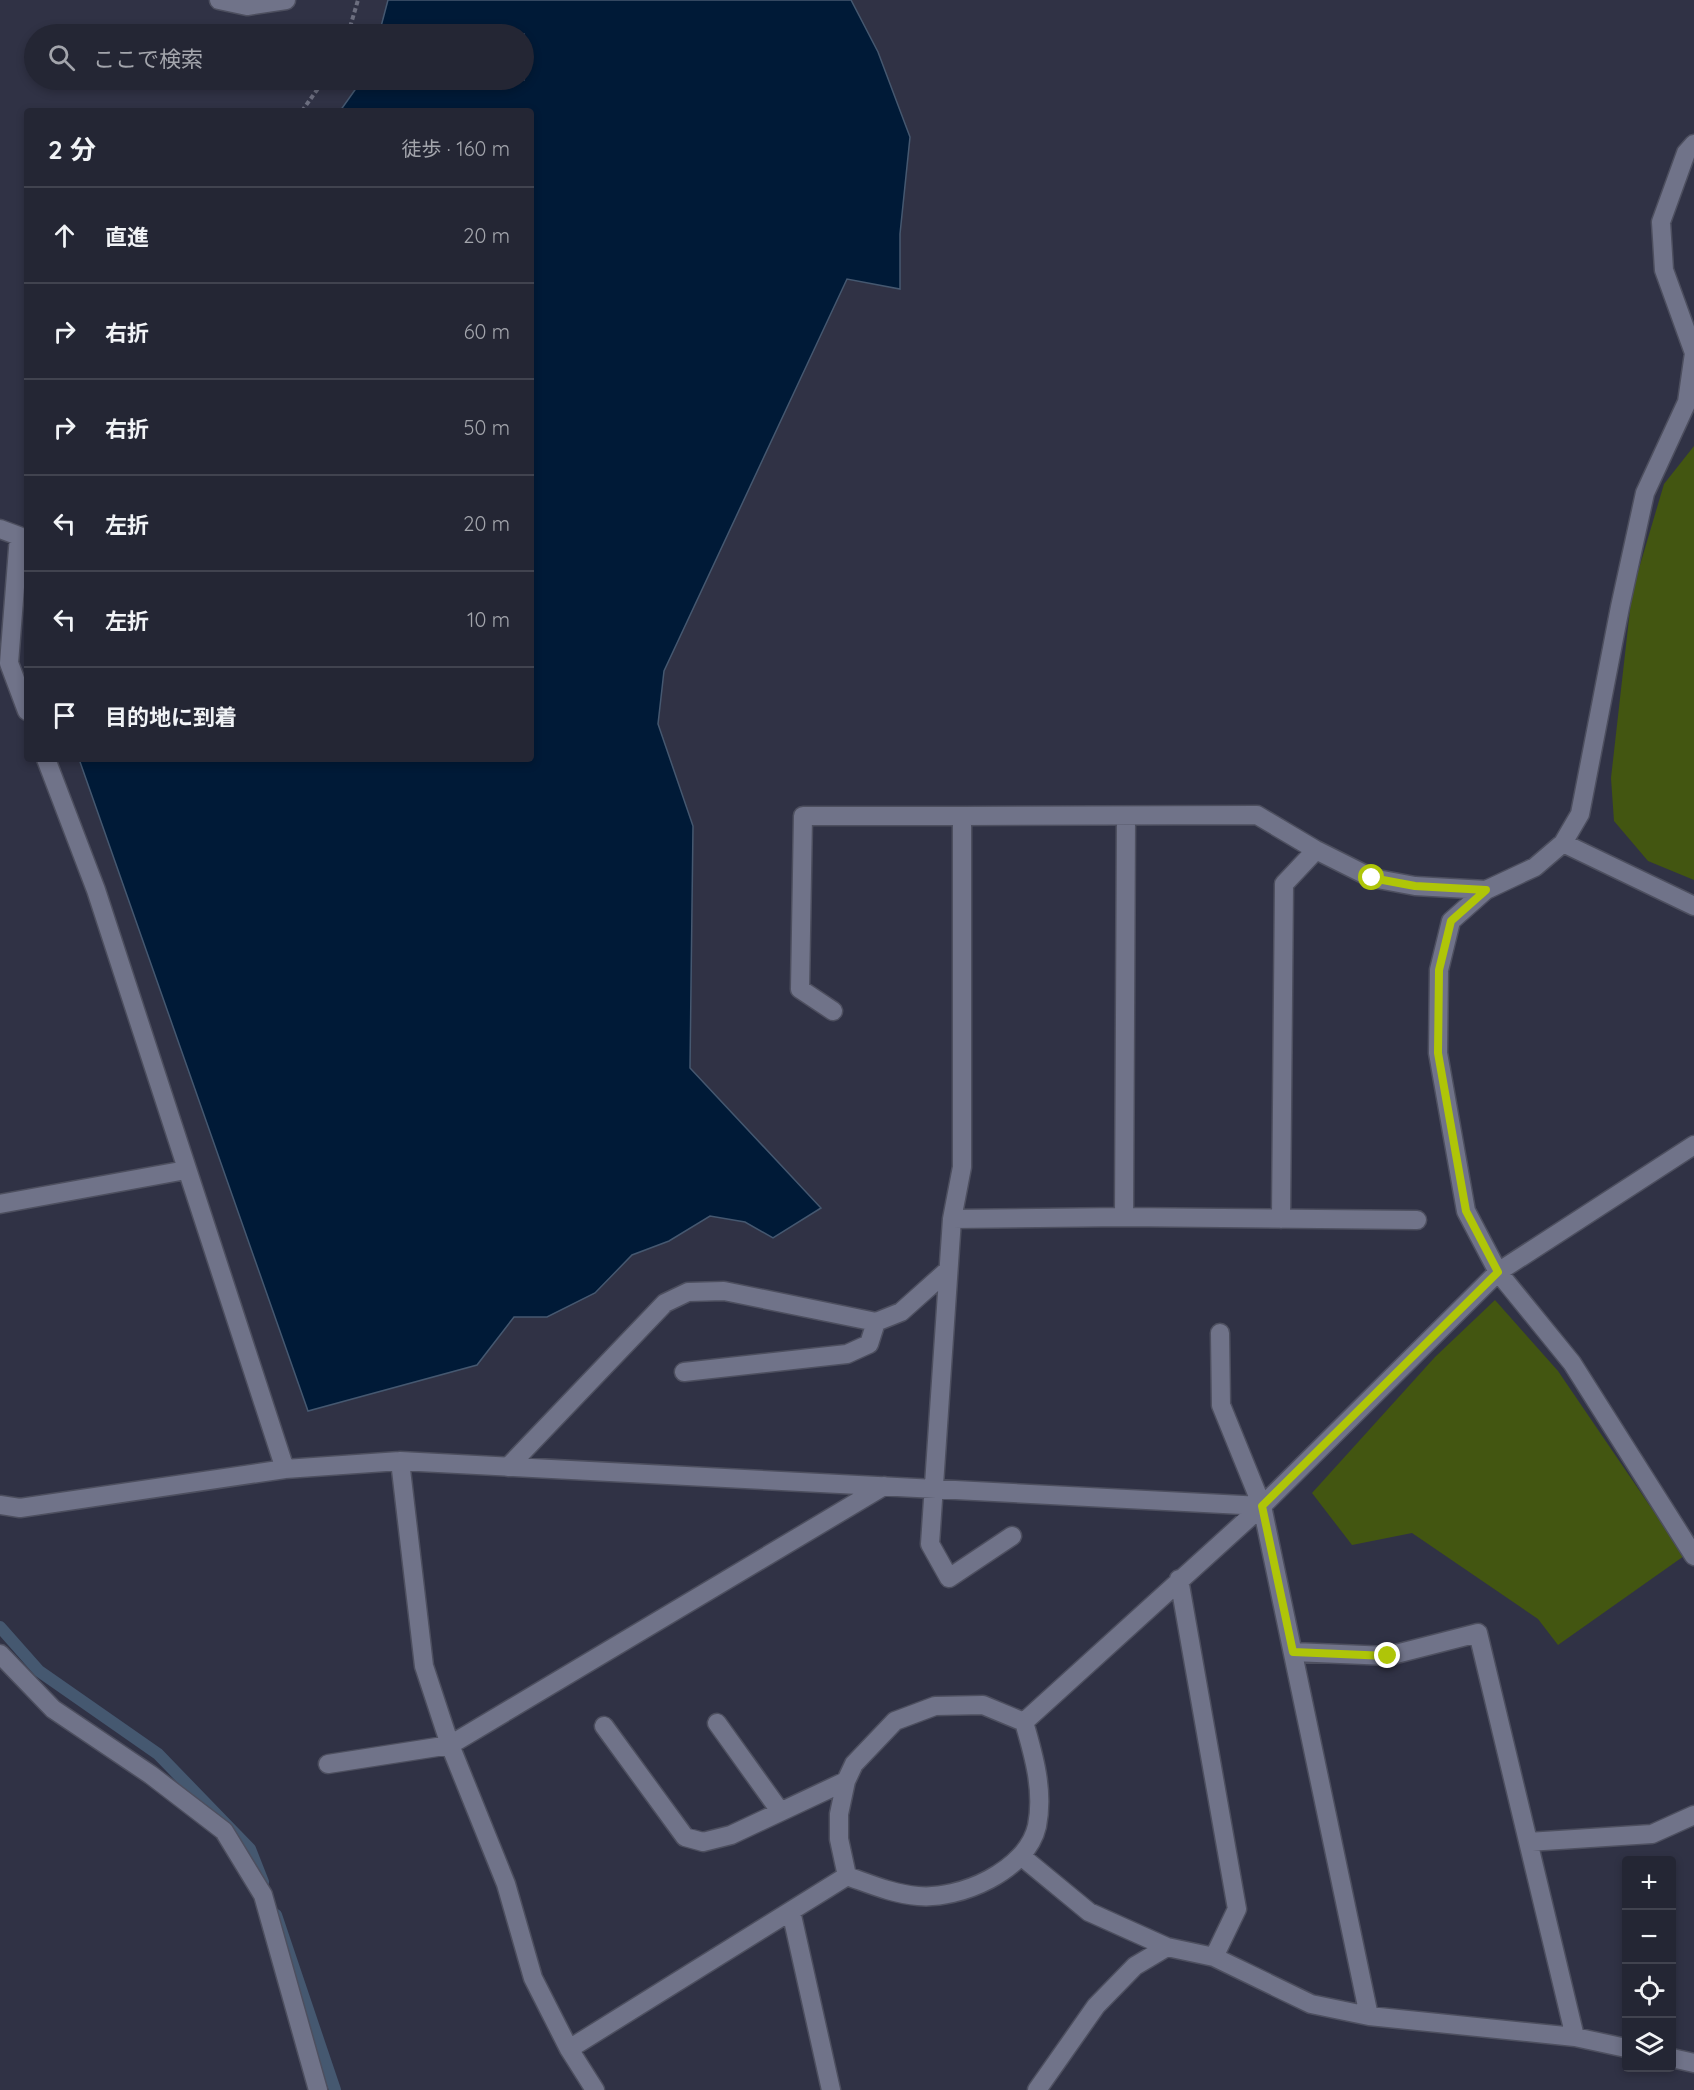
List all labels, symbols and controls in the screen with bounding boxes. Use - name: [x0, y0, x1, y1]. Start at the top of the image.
- search box: [24, 24, 534, 90]
- icon: search: [45, 41, 78, 74]
- text: ここで検索: [93, 45, 203, 73]
- text: 2 分: [48, 133, 96, 166]
- text: 徒歩 · 160 m: [401, 136, 510, 161]
- icon: ahead: [48, 219, 81, 252]
- text: 直進: [105, 223, 149, 251]
- text: 20 m: [463, 223, 510, 248]
- icon: right: [48, 315, 81, 348]
- text: 右折: [105, 319, 149, 347]
- text: 60 m: [464, 319, 510, 344]
- icon: right: [48, 411, 81, 444]
- text: 右折: [105, 415, 149, 443]
- text: 50 m: [464, 415, 510, 440]
- icon: left: [48, 507, 81, 540]
- text: 左折: [105, 511, 149, 539]
- text: 20 m: [463, 511, 510, 536]
- icon: left: [48, 603, 81, 636]
- text: 左折: [105, 607, 149, 635]
- text: 10 m: [467, 607, 510, 632]
- icon: arrive: [48, 699, 81, 732]
- text: 目的地に到着: [105, 703, 237, 731]
- route start: [1358, 864, 1384, 890]
- route end: [1374, 1642, 1400, 1668]
- map controls: [1622, 1856, 1676, 2072]
- button: +: [1622, 1856, 1676, 1910]
- button: −: [1622, 1910, 1676, 1964]
- button: locate: [1622, 1964, 1676, 2018]
- button: layers: [1622, 2018, 1676, 2072]

